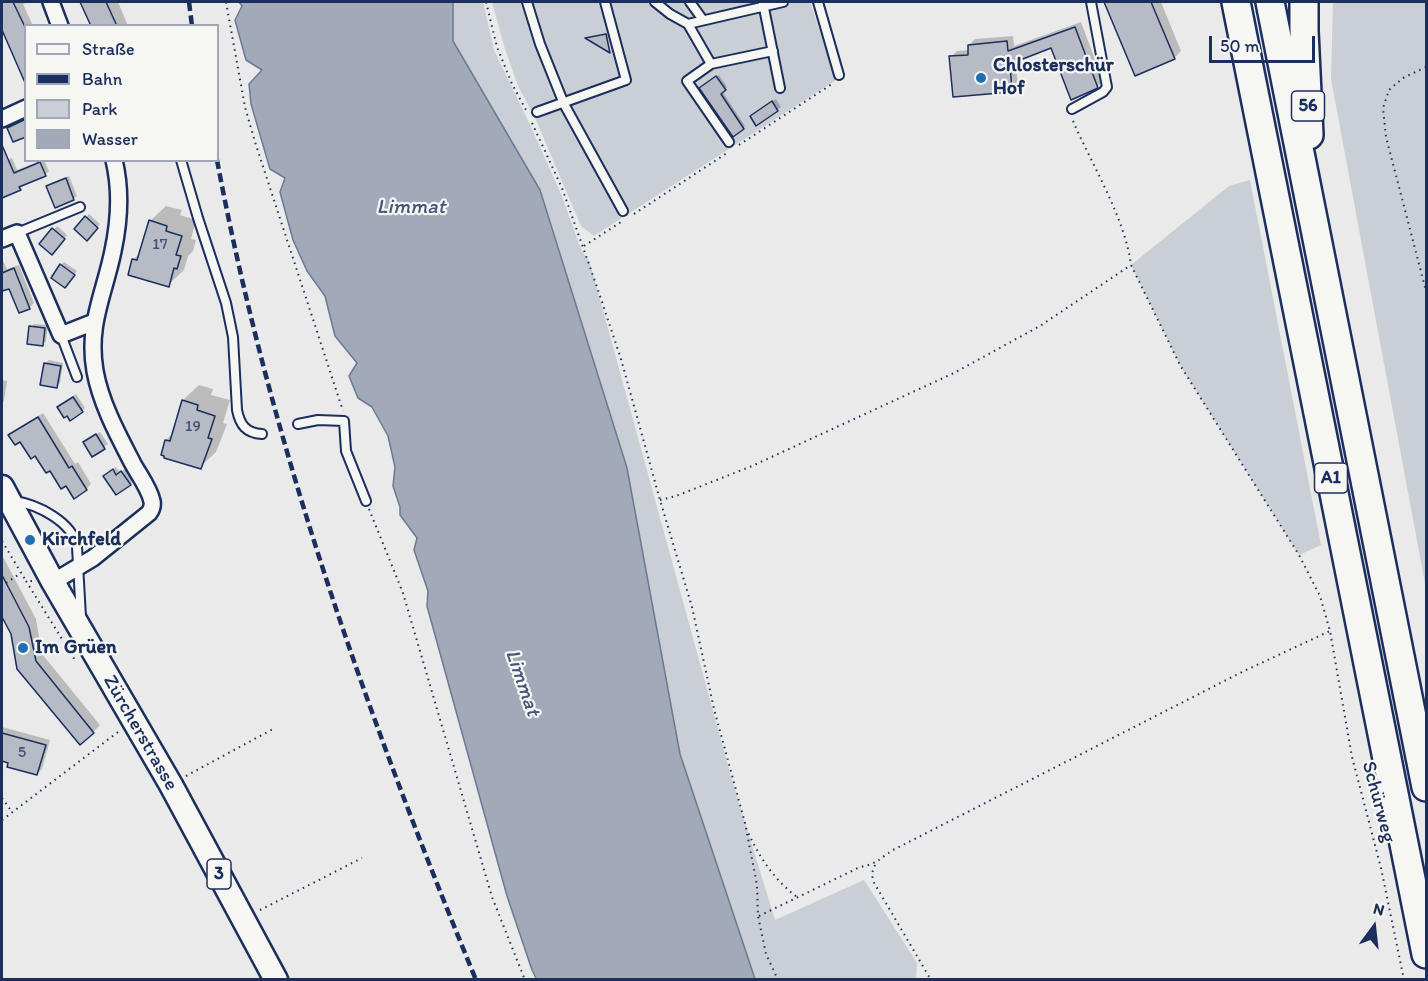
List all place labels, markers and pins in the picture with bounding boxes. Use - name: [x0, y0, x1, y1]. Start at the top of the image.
- place label: Chlosterschür Hof: [993, 54, 1114, 101]
- marker: Chlosterschür Hof: [974, 71, 988, 85]
- place label: Kirchfeld: [42, 528, 121, 552]
- marker: Kirchfeld: [23, 533, 37, 547]
- place label: Im Grüen: [35, 636, 117, 660]
- marker: Im Grüen: [16, 641, 30, 655]

